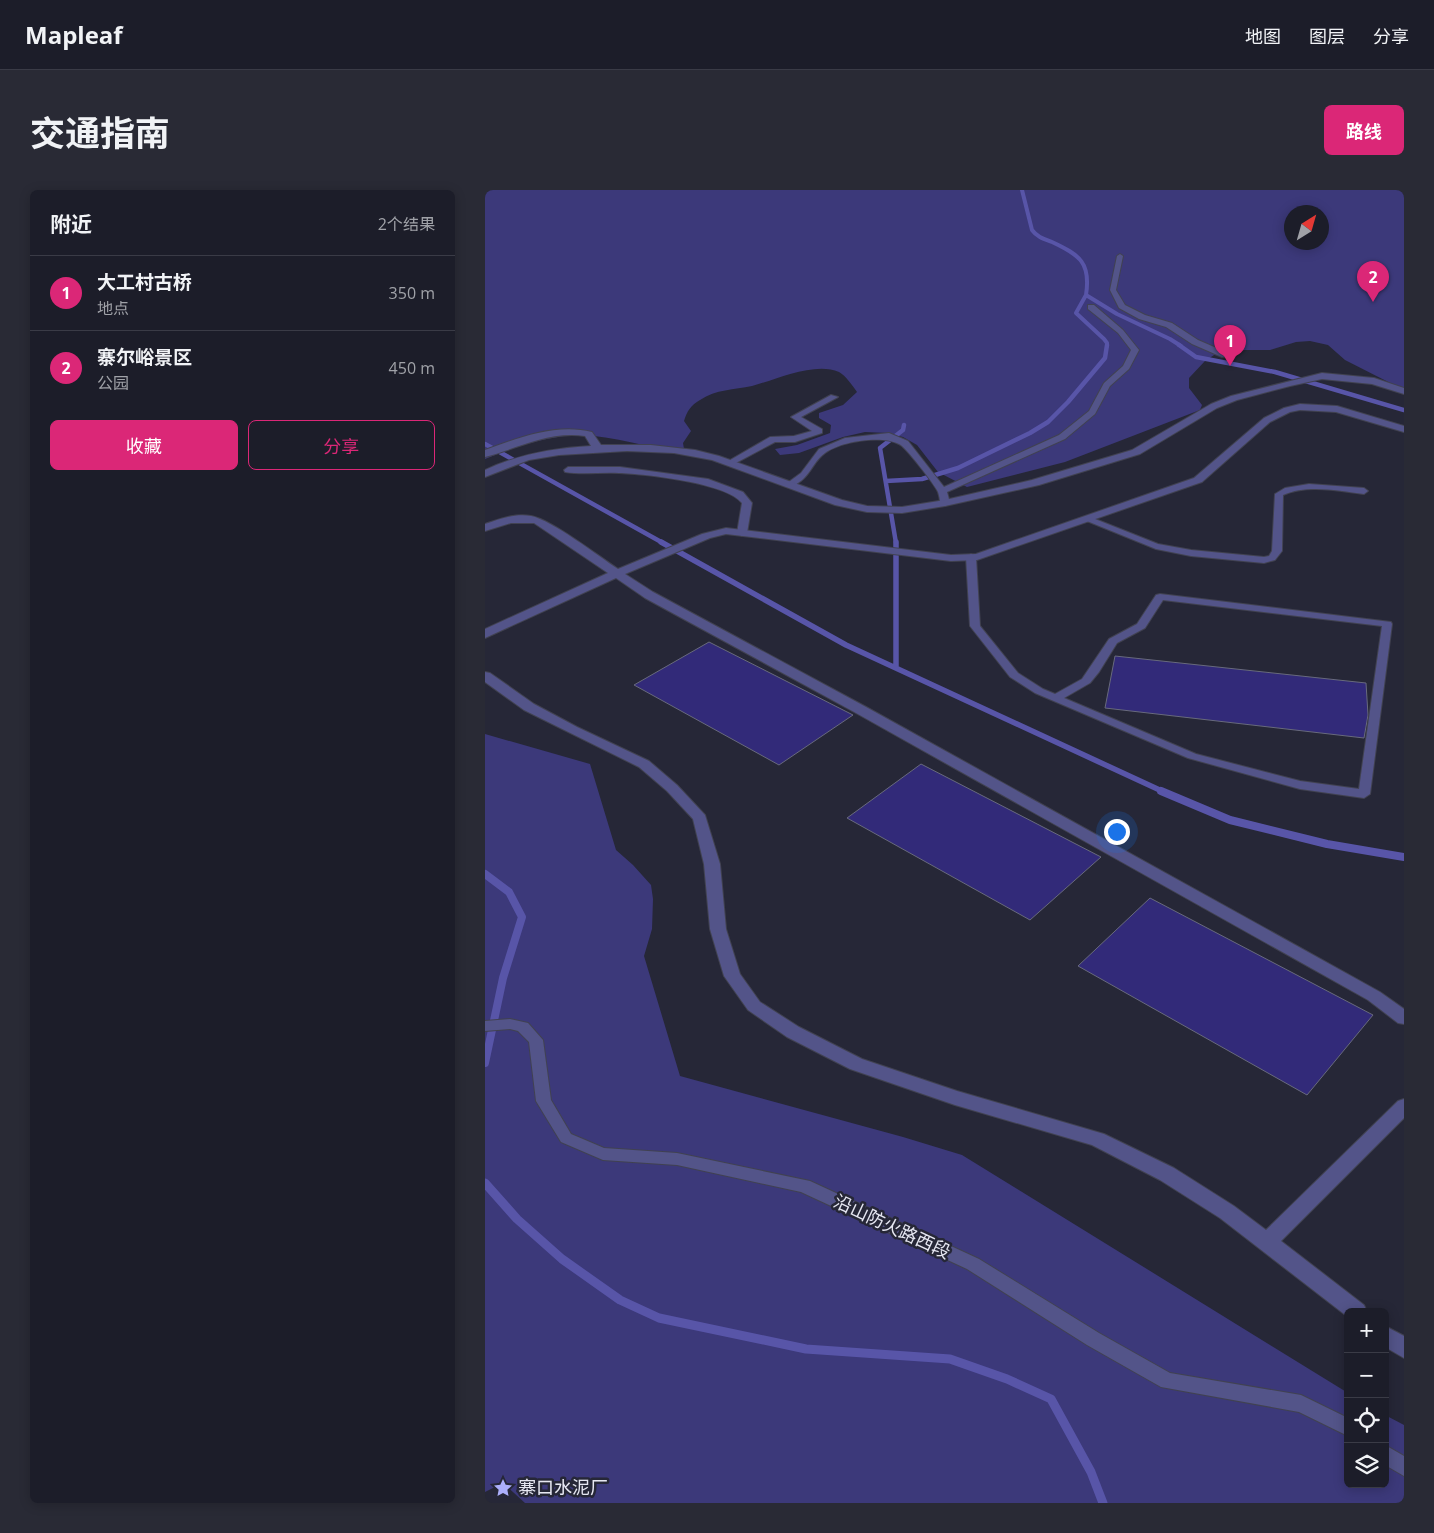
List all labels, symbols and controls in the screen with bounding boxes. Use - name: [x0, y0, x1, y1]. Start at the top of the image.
- text: Mapleaf: [25, 18, 123, 51]
- text: 地图: [1245, 24, 1281, 48]
- text: 图层: [1309, 24, 1345, 48]
- text: 分享: [1373, 24, 1409, 48]
- button: 路线: [1324, 105, 1404, 155]
- text: 交通指南: [30, 109, 170, 156]
- north arrow: [1284, 205, 1329, 250]
- text: 附近: [50, 210, 92, 238]
- text: 2个结果: [378, 213, 435, 235]
- pin: 2: [1357, 261, 1389, 302]
- text: 大工村古桥: [97, 269, 192, 295]
- text: 1: [61, 282, 71, 304]
- text: 350 m: [389, 282, 435, 304]
- text: 地点: [97, 297, 129, 319]
- pin: 1: [1214, 325, 1246, 366]
- text: 寨尔峪景区: [97, 344, 192, 370]
- text: 2: [61, 357, 71, 379]
- text: 450 m: [389, 357, 435, 379]
- text: 公园: [97, 372, 129, 394]
- button: 收藏: [50, 420, 238, 470]
- button: 分享: [248, 420, 435, 470]
- your location: [1104, 819, 1130, 845]
- street label: 沿山防火路西段: [830, 1189, 955, 1264]
- map controls: [1344, 1308, 1389, 1488]
- button: +: [1344, 1308, 1389, 1353]
- button: −: [1344, 1353, 1389, 1398]
- button: locate: [1344, 1398, 1389, 1443]
- button: layers: [1344, 1443, 1389, 1488]
- place label: 寨口水泥厂: [518, 1475, 608, 1499]
- place icon: 寨口水泥厂: [492, 1477, 514, 1499]

